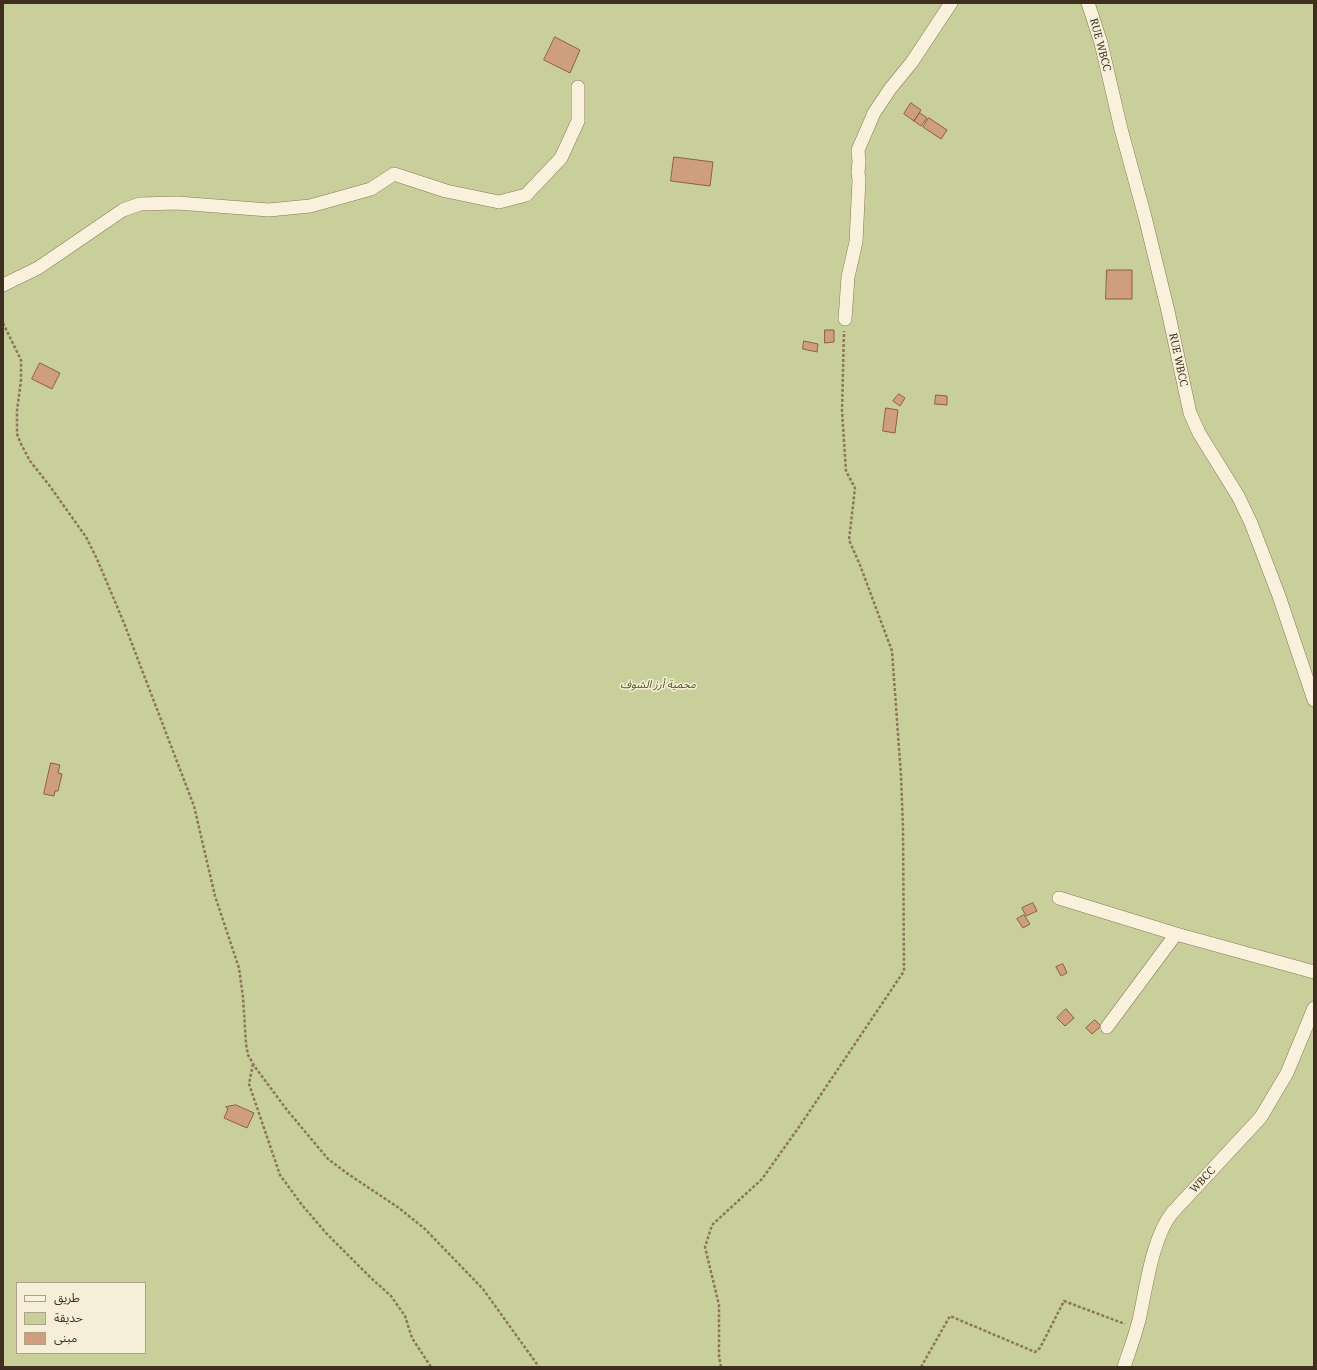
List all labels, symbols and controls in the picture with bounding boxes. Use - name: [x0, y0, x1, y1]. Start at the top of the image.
- street label: RUE WBCC: [1087, 17, 1113, 73]
- street label: RUE WBCC: [1166, 332, 1190, 388]
- park label: محمية أرز الشوف: [620, 678, 696, 692]
- street label: WBCC: [1188, 1164, 1218, 1196]
- legend: [16, 1282, 146, 1354]
- text: طريق: [54, 1290, 80, 1305]
- text: حديقة: [54, 1310, 83, 1325]
- text: مبنى: [54, 1330, 77, 1345]

